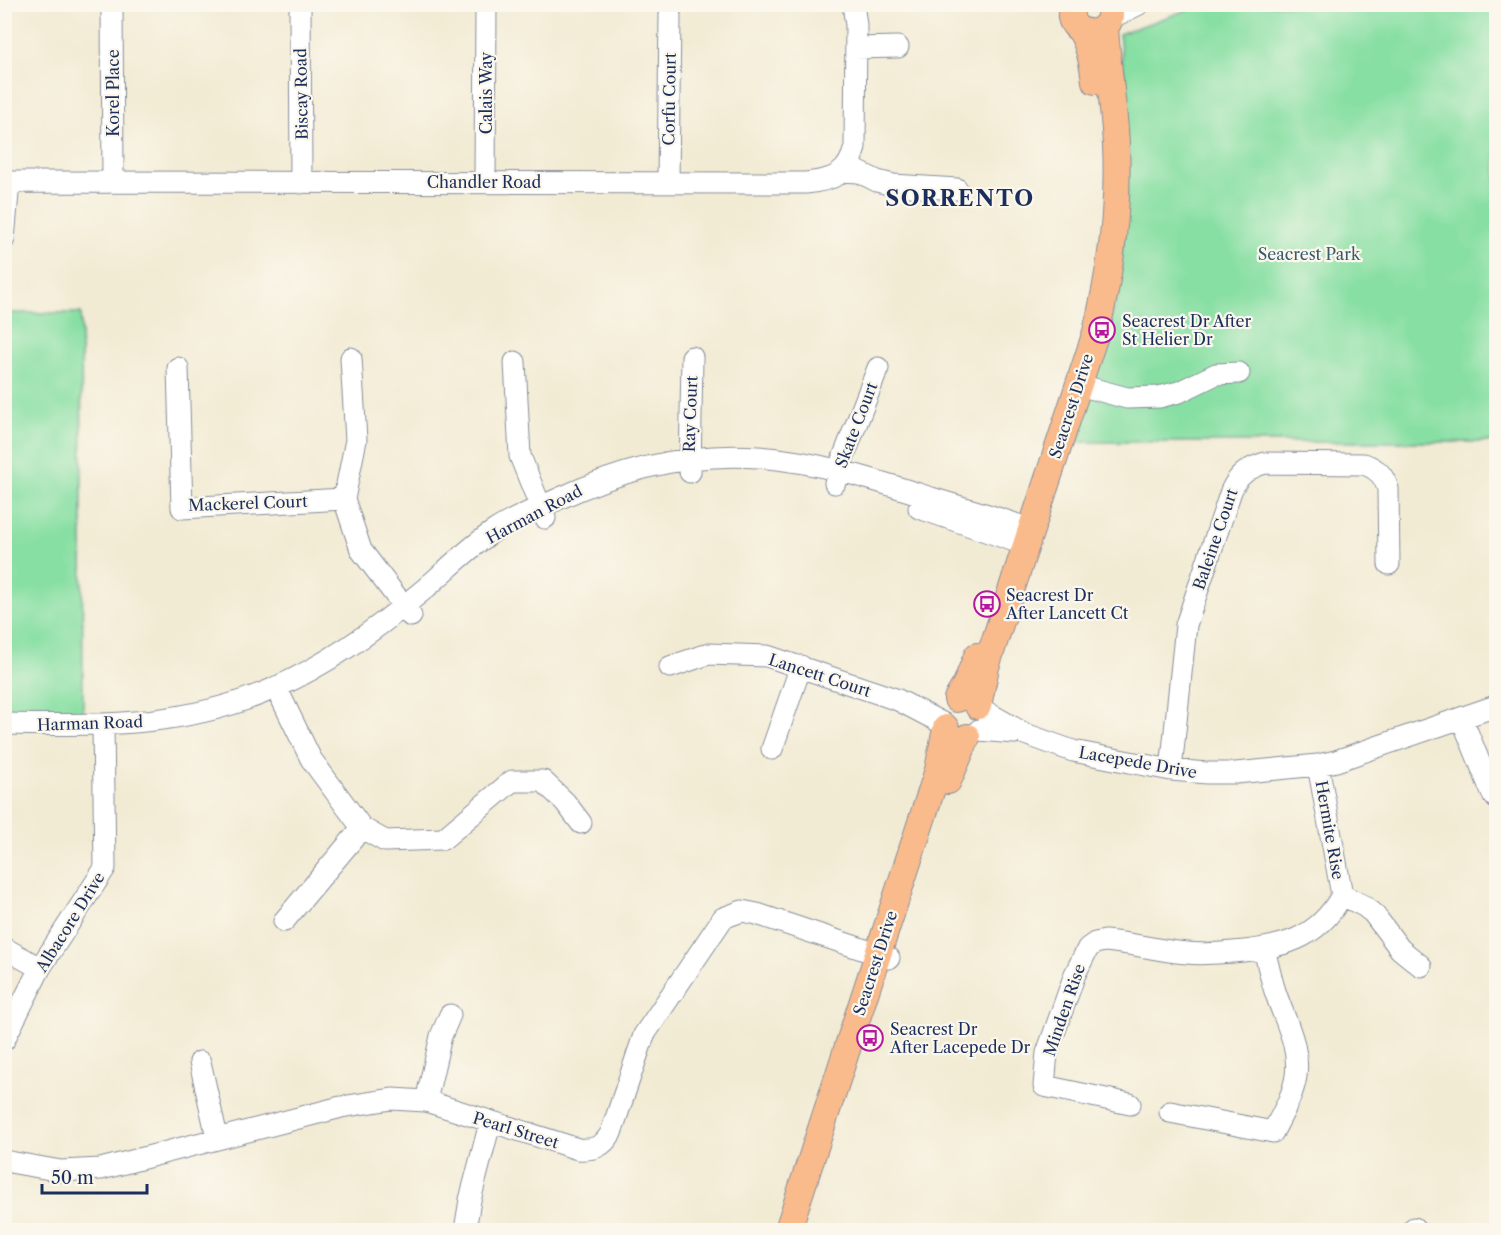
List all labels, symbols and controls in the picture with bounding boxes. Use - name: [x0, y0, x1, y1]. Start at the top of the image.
- street label: Biscay Road: [290, 48, 312, 140]
- street label: Korel Place: [103, 49, 123, 137]
- street label: Calais Way: [476, 51, 496, 134]
- street label: Corfu Court: [658, 52, 680, 146]
- street label: Chandler Road: [427, 172, 542, 192]
- district label: SORRENTO: [885, 185, 1035, 212]
- park label: Seacrest Park: [1258, 244, 1361, 264]
- place label: Seacrest Dr After St Helier Dr: [1122, 311, 1252, 349]
- bus stop icon: Seacrest Dr After St Helier Dr: [1087, 315, 1117, 345]
- street label: Seacrest Drive: [1045, 351, 1097, 461]
- street label: Ray Court: [679, 375, 701, 453]
- street label: Skate Court: [830, 379, 882, 471]
- street label: Harman Road: [483, 480, 586, 548]
- street label: Baleine Court: [1188, 485, 1242, 592]
- street label: Mackerel Court: [188, 491, 308, 515]
- place label: Seacrest Dr After Lancett Ct: [1005, 585, 1129, 623]
- bus stop icon: Seacrest Dr After Lancett Ct: [972, 589, 1002, 619]
- street label: Lancett Court: [766, 649, 874, 701]
- street label: Harman Road: [37, 711, 144, 735]
- street label: Lacepede Drive: [1077, 742, 1199, 782]
- street label: Hermite Rise: [1311, 779, 1349, 881]
- street label: Albacore Drive: [31, 868, 109, 977]
- street label: Seacrest Drive: [849, 908, 901, 1018]
- street label: Minden Rise: [1039, 961, 1089, 1059]
- place label: Seacrest Dr After Lacepede Dr: [889, 1019, 1031, 1057]
- bus stop icon: Seacrest Dr After Lacepede Dr: [855, 1023, 885, 1053]
- street label: Pearl Street: [471, 1107, 562, 1153]
- scale bar: [42, 1157, 147, 1195]
- text: 50 m: [51, 1167, 94, 1189]

